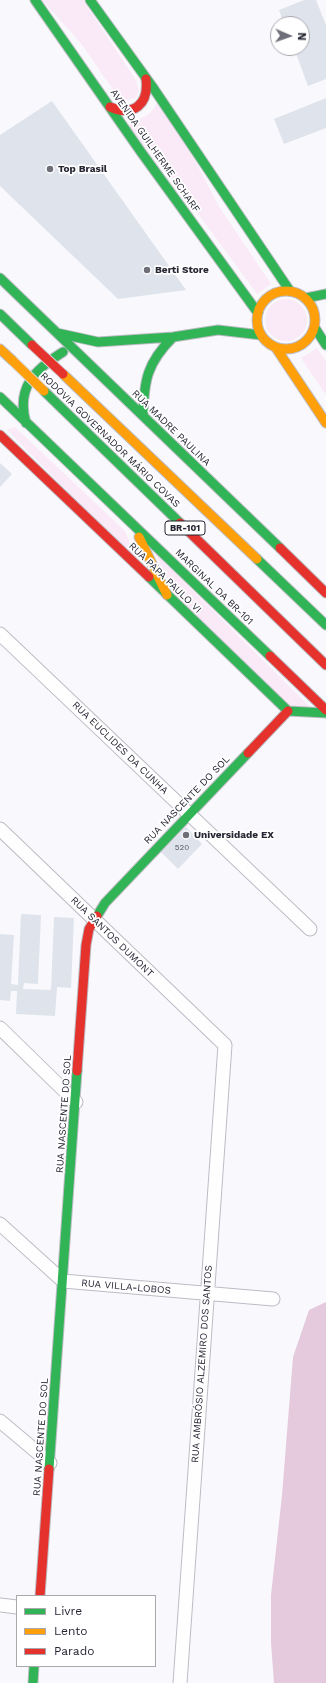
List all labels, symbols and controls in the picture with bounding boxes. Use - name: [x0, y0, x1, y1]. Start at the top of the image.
- north arrow: [270, 16, 310, 56]
- text: N: [295, 32, 308, 41]
- street label: AVENIDA GUILHERME SCHARF: [108, 87, 202, 215]
- place label: Top Brasil: [58, 163, 107, 175]
- marker: Top Brasil: [45, 164, 55, 174]
- place label: Berti Store: [155, 264, 209, 276]
- marker: Berti Store: [142, 265, 152, 275]
- street label: RODOVIA GOVERNADOR MÁRIO COVAS: [38, 370, 182, 510]
- street label: RUA MADRE PAULINA: [129, 387, 213, 469]
- road number: BR-101: [165, 521, 205, 535]
- street label: RUA PAPA PAULO VI: [126, 540, 204, 616]
- street label: MARGINAL DA BR-101: [173, 547, 255, 627]
- street label: RUA EUCLIDES DA CUNHA: [70, 699, 170, 797]
- street label: RUA NASCENTE DO SOL: [142, 753, 232, 847]
- place label: Universidade EX: [194, 829, 274, 841]
- marker: Universidade EX: [181, 830, 191, 840]
- house number: 520: [175, 843, 189, 853]
- street label: RUA SANTOS DUMONT: [68, 894, 156, 980]
- street label: RUA NASCENTE DO SOL: [54, 1055, 74, 1173]
- street label: RUA AMBRÓSIO ALZEMIRO DOS SANTOS: [189, 1265, 215, 1463]
- street label: RUA VILLA-LOBOS: [81, 1277, 171, 1297]
- street label: RUA NASCENTE DO SOL: [31, 1378, 51, 1496]
- legend: [16, 1595, 156, 1667]
- text: Livre: [54, 1604, 82, 1618]
- text: Lento: [54, 1624, 88, 1638]
- text: Parado: [54, 1644, 94, 1658]

